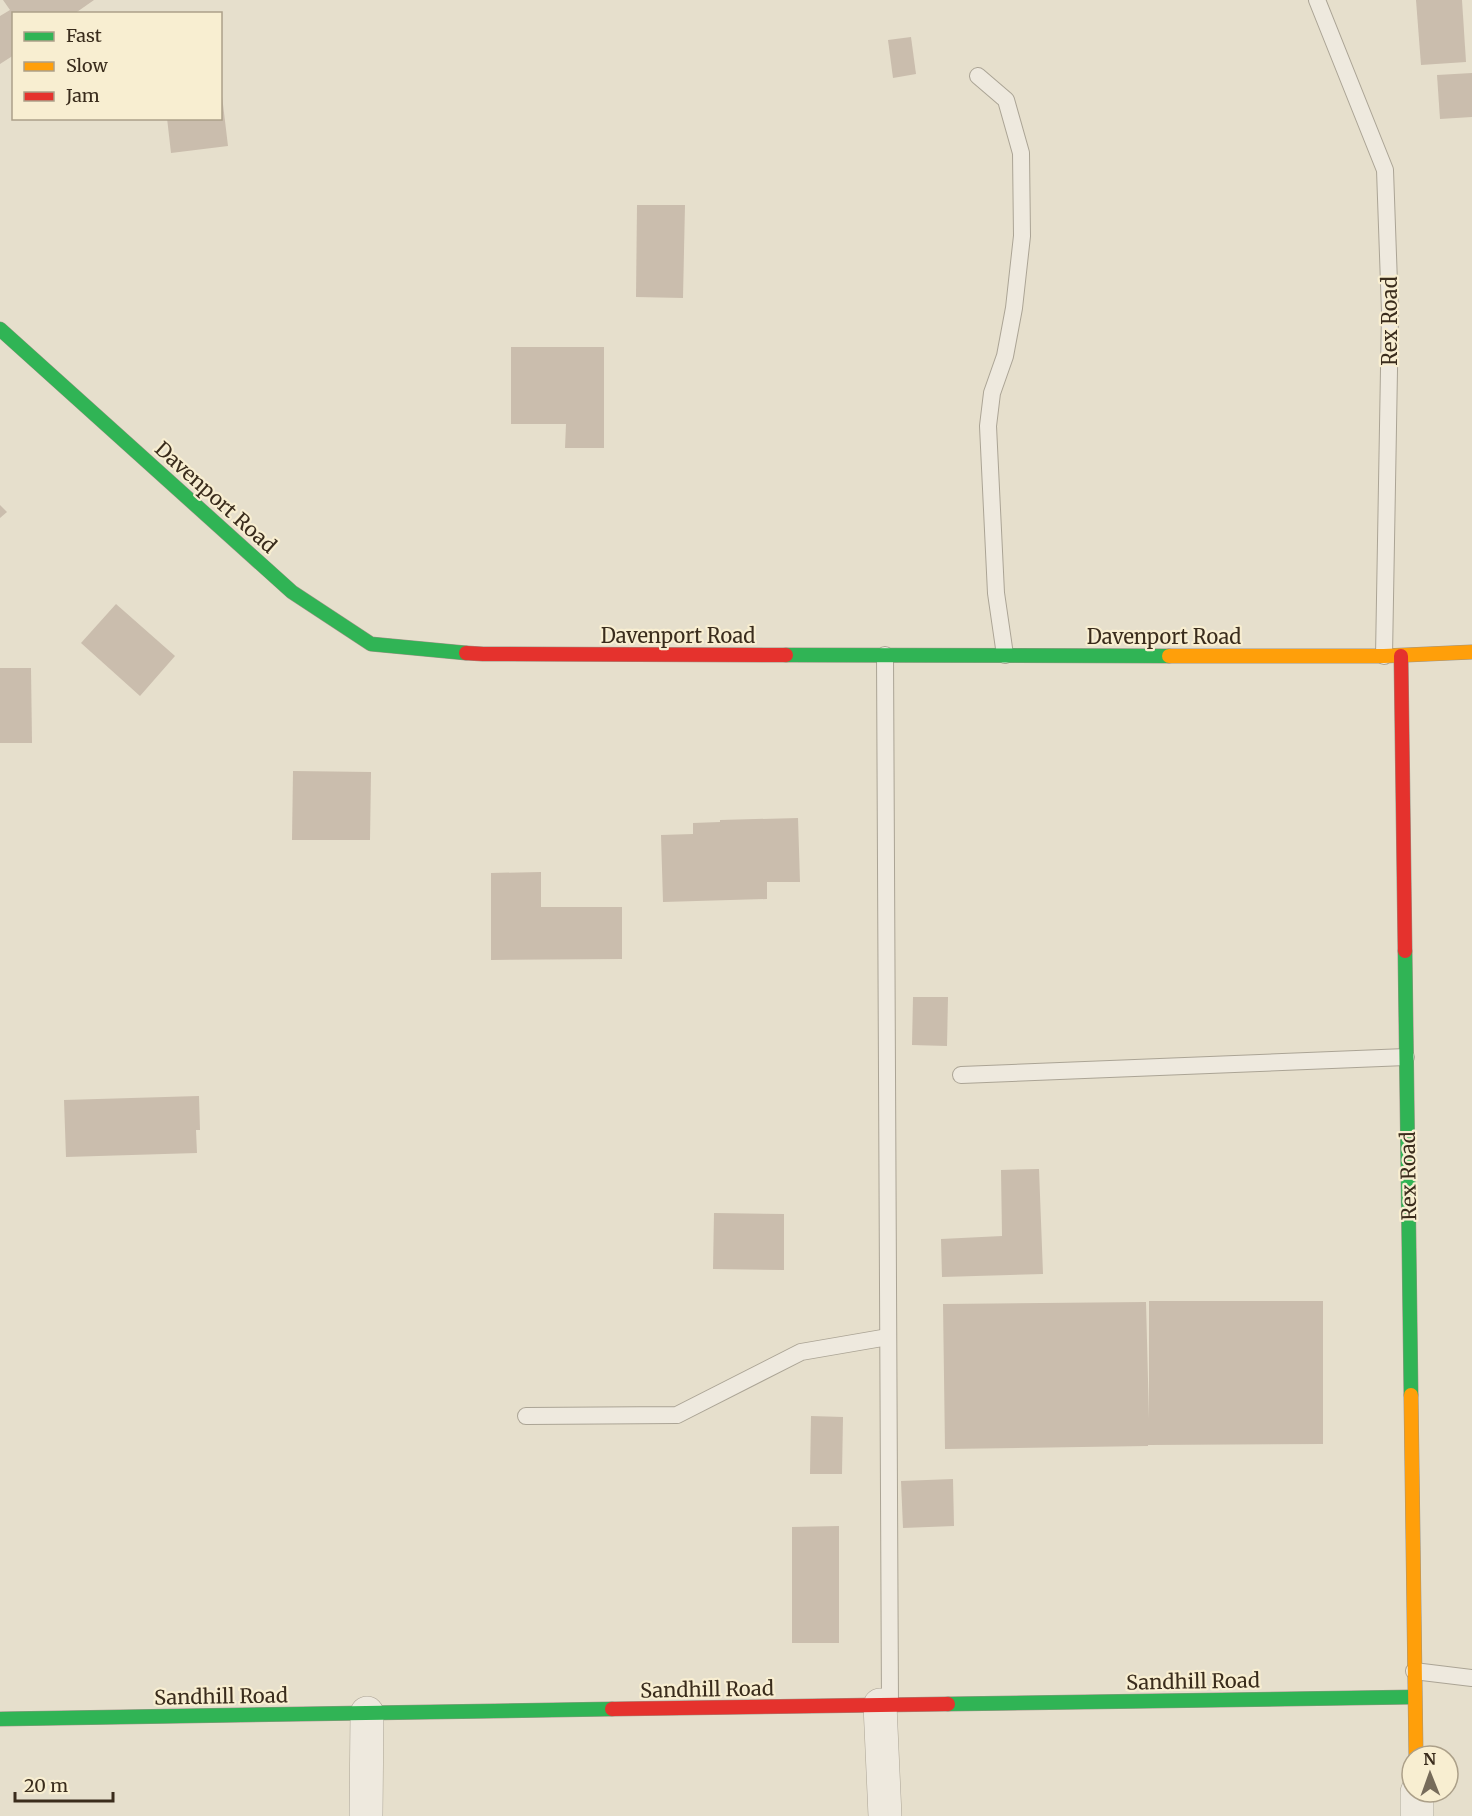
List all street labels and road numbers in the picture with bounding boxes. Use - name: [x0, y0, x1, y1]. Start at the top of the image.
- street label: Rex Road: [1377, 276, 1402, 366]
- street label: Davenport Road: [150, 436, 282, 558]
- street label: Davenport Road: [601, 623, 755, 648]
- street label: Davenport Road: [1087, 624, 1241, 649]
- street label: Rex Road: [1395, 1131, 1421, 1221]
- street label: Sandhill Road: [1126, 1667, 1260, 1695]
- street label: Sandhill Road: [640, 1675, 774, 1703]
- street label: Sandhill Road: [154, 1682, 288, 1710]

